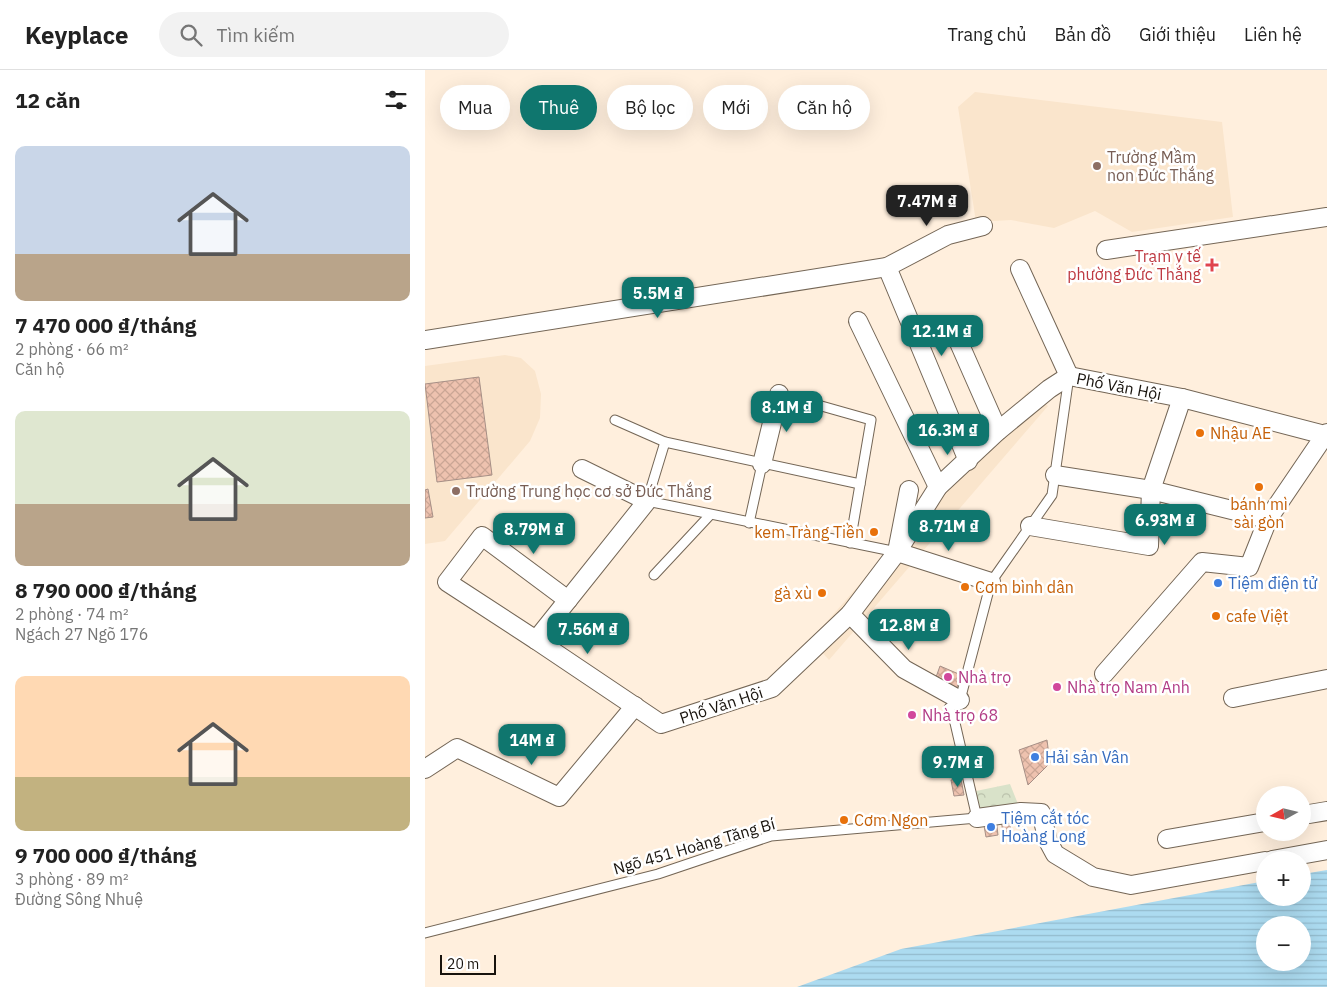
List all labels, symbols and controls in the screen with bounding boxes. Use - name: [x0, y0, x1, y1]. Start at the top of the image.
- search box: [159, 12, 509, 57]
- text: Keyplace: [25, 19, 129, 51]
- icon: search: [177, 21, 205, 49]
- text: Tìm kiếm: [217, 23, 295, 47]
- text: Trang chủ: [947, 23, 1027, 46]
- text: Bản đồ: [1055, 23, 1111, 46]
- text: Giới thiệu: [1139, 23, 1216, 46]
- text: Liên hệ: [1244, 23, 1302, 46]
- chip: Mua: [440, 85, 510, 130]
- chip: Thuê: [520, 85, 597, 130]
- chip: Bộ lọc: [607, 85, 693, 130]
- chip: Mới: [703, 85, 768, 130]
- chip: Căn hộ: [778, 85, 870, 130]
- text: 12 căn: [15, 86, 80, 114]
- icon: filters: [382, 86, 410, 114]
- place label: Trường Mầm non Đức Thắng: [1107, 147, 1214, 185]
- marker: Trường Mầm non Đức Thắng: [1091, 160, 1103, 172]
- icon: home: [168, 179, 258, 269]
- pin: 7.47M ₫: [881, 184, 973, 227]
- text: 7.47M ₫: [897, 191, 957, 211]
- place label: Trạm y tế phường Đức Thắng: [1067, 246, 1202, 284]
- marker: Trạm y tế phường Đức Thắng: [1205, 258, 1219, 272]
- pin: 5.5M ₫: [617, 276, 699, 319]
- text: 5.5M ₫: [633, 283, 683, 303]
- text: 7 470 000 ₫/tháng: [15, 311, 196, 339]
- pin: 12.1M ₫: [896, 314, 988, 357]
- text: 12.1M ₫: [912, 321, 972, 341]
- text: 2 phòng · 66 m²: [15, 339, 129, 359]
- text: Căn hộ: [15, 359, 64, 379]
- street label: Phố Văn Hội: [1075, 368, 1163, 404]
- pin: 8.1M ₫: [746, 390, 828, 433]
- text: 8.1M ₫: [762, 397, 812, 417]
- pin: 16.3M ₫: [902, 414, 994, 456]
- text: 16.3M ₫: [918, 420, 978, 440]
- place label: Nhậu AE: [1210, 423, 1271, 443]
- marker: Nhậu AE: [1194, 427, 1206, 439]
- icon: home: [168, 444, 258, 534]
- place label: Trường Trung học cơ sở Đức Thắng: [466, 481, 712, 501]
- marker: bánh mì sài gòn: [1253, 481, 1265, 493]
- marker: Trường Trung học cơ sở Đức Thắng: [450, 485, 462, 497]
- place label: bánh mì sài gòn: [1230, 494, 1288, 532]
- pin: 6.93M ₫: [1119, 504, 1211, 546]
- pin: 8.71M ₫: [903, 510, 995, 552]
- text: 6.93M ₫: [1135, 510, 1195, 530]
- pin: 8.79M ₫: [488, 512, 580, 555]
- text: 8.71M ₫: [919, 516, 979, 536]
- text: 8.79M ₫: [504, 519, 564, 539]
- place label: kem Tràng Tiền: [754, 522, 864, 542]
- marker: kem Tràng Tiền: [868, 526, 880, 538]
- place label: Tiệm điện tử: [1228, 573, 1318, 593]
- text: 8 790 000 ₫/tháng: [15, 576, 196, 604]
- place label: Cơm bình dân: [975, 577, 1074, 597]
- marker: Tiệm điện tử: [1212, 577, 1224, 589]
- marker: Cơm bình dân: [959, 581, 971, 593]
- place label: gà xù: [774, 583, 812, 603]
- marker: gà xù: [816, 587, 828, 599]
- text: 2 phòng · 74 m²: [15, 604, 129, 624]
- place label: cafe Việt: [1226, 606, 1288, 626]
- pin: 12.8M ₫: [863, 608, 955, 651]
- marker: cafe Việt: [1210, 610, 1222, 622]
- pin: 7.56M ₫: [542, 612, 634, 655]
- text: 12.8M ₫: [879, 615, 939, 635]
- text: 7.56M ₫: [558, 619, 618, 639]
- text: Ngách 27 Ngõ 176: [15, 624, 148, 644]
- place label: Nhà trọ: [958, 667, 1011, 687]
- marker: Nhà trọ: [942, 671, 954, 683]
- place label: Nhà trọ Nam Anh: [1067, 677, 1190, 697]
- marker: Nhà trọ Nam Anh: [1051, 681, 1063, 693]
- street label: Phố Văn Hội: [677, 682, 765, 728]
- place label: Nhà trọ 68: [922, 705, 998, 725]
- icon: home: [168, 709, 258, 799]
- marker: Nhà trọ 68: [906, 709, 918, 721]
- pin: 14M ₫: [497, 724, 567, 766]
- text: 14M ₫: [509, 730, 555, 750]
- pin: 9.7M ₫: [917, 746, 999, 788]
- place label: Hải sản Vân: [1045, 747, 1129, 767]
- marker: Hải sản Vân: [1029, 751, 1041, 763]
- text: 9.7M ₫: [933, 752, 983, 772]
- north arrow: [1256, 786, 1311, 841]
- map controls: [1256, 786, 1311, 971]
- place label: Tiệm cắt tóc Hoàng Long: [1001, 808, 1089, 846]
- place label: Cơm Ngon: [854, 810, 928, 830]
- street label: Ngõ 451 Hoàng Tăng Bí: [611, 813, 777, 879]
- marker: Cơm Ngon: [838, 814, 850, 826]
- marker: Tiệm cắt tóc Hoàng Long: [985, 821, 997, 833]
- text: 9 700 000 ₫/tháng: [15, 841, 196, 869]
- button: +: [1256, 851, 1311, 906]
- text: 3 phòng · 89 m²: [15, 869, 129, 889]
- text: Đường Sông Nhuệ: [15, 889, 143, 909]
- button: −: [1256, 916, 1311, 971]
- scale bar: [440, 952, 496, 975]
- text: 20 m: [447, 955, 479, 973]

